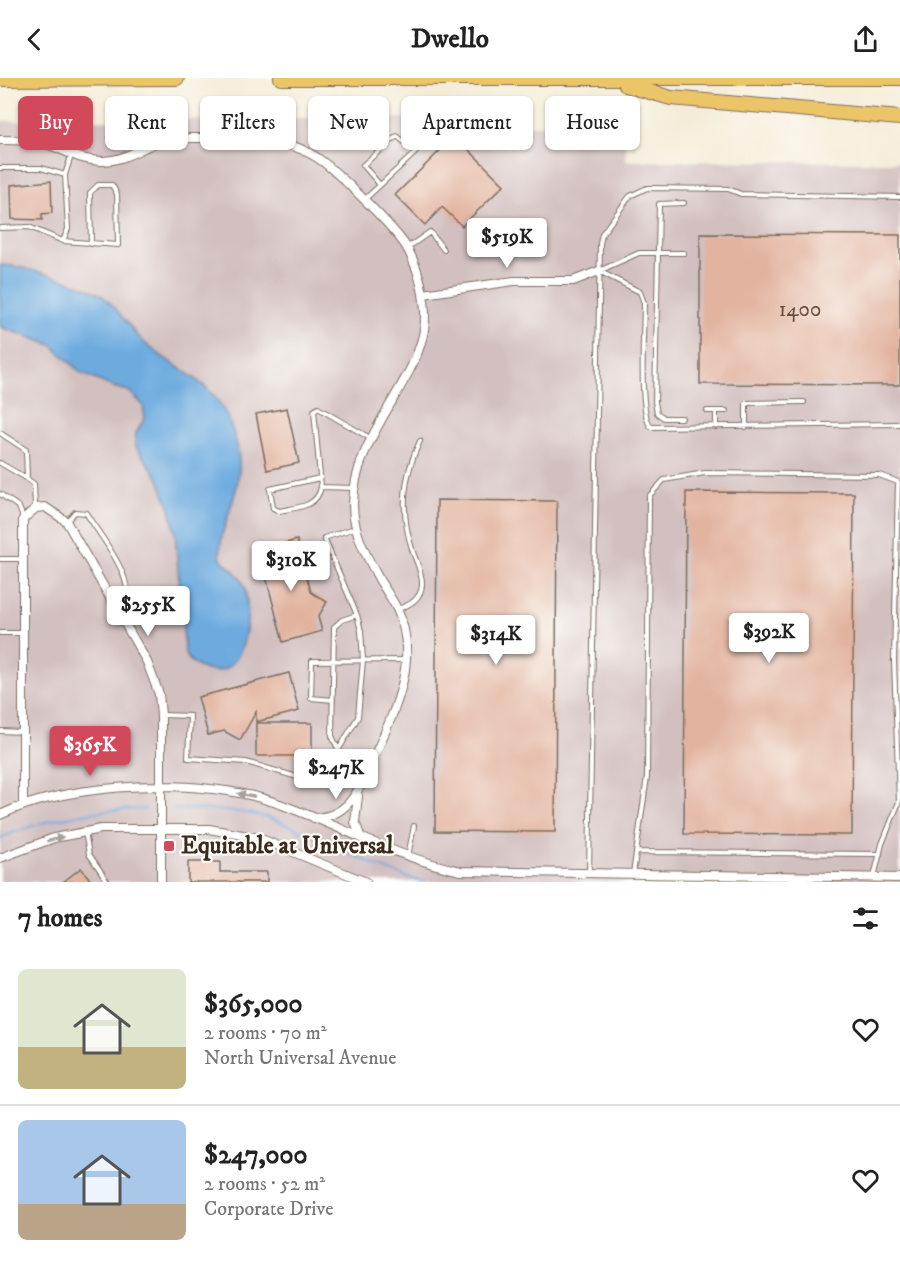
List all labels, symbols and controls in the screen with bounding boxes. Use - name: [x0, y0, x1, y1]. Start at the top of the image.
- text: Dwello: [411, 22, 489, 56]
- icon: back: [18, 23, 51, 56]
- icon: share: [849, 23, 882, 56]
- chip: Buy: [18, 96, 93, 150]
- chip: Rent: [105, 96, 188, 150]
- chip: Filters: [200, 96, 296, 150]
- chip: New: [308, 96, 389, 150]
- chip: Apartment: [401, 96, 533, 150]
- chip: House: [545, 96, 640, 150]
- pin: $519K: [465, 218, 549, 269]
- text: $519K: [481, 225, 533, 250]
- house number: 1400: [779, 297, 821, 323]
- pin: $310K: [249, 541, 333, 592]
- text: $310K: [266, 548, 316, 573]
- pin: $255K: [106, 586, 190, 637]
- text: $255K: [121, 593, 175, 618]
- pin: $392K: [727, 613, 811, 664]
- pin: $314K: [454, 615, 538, 666]
- text: $392K: [743, 620, 795, 645]
- text: $314K: [470, 622, 522, 647]
- pin: $365K: [48, 726, 132, 777]
- text: $365K: [64, 733, 116, 758]
- pin: $247K: [294, 749, 378, 800]
- text: $247K: [308, 756, 364, 781]
- one-way arrow: [237, 790, 256, 799]
- place label: Equitable at Universal: [181, 831, 394, 861]
- one-way arrow: [46, 833, 64, 843]
- marker: Equitable at Universal: [162, 839, 176, 853]
- text: 7 homes: [18, 902, 102, 935]
- icon: filters: [849, 902, 882, 935]
- text: $365,000: [204, 988, 303, 1021]
- icon: home: [66, 993, 138, 1065]
- icon: heart: [849, 1013, 882, 1046]
- text: 2 rooms · 70 m²: [204, 1021, 327, 1046]
- text: North Universal Avenue: [204, 1046, 397, 1071]
- text: $247,000: [204, 1139, 308, 1172]
- icon: home: [66, 1144, 138, 1216]
- icon: heart: [849, 1164, 882, 1197]
- text: 2 rooms · 52 m²: [204, 1172, 325, 1197]
- text: Corporate Drive: [204, 1197, 334, 1222]

